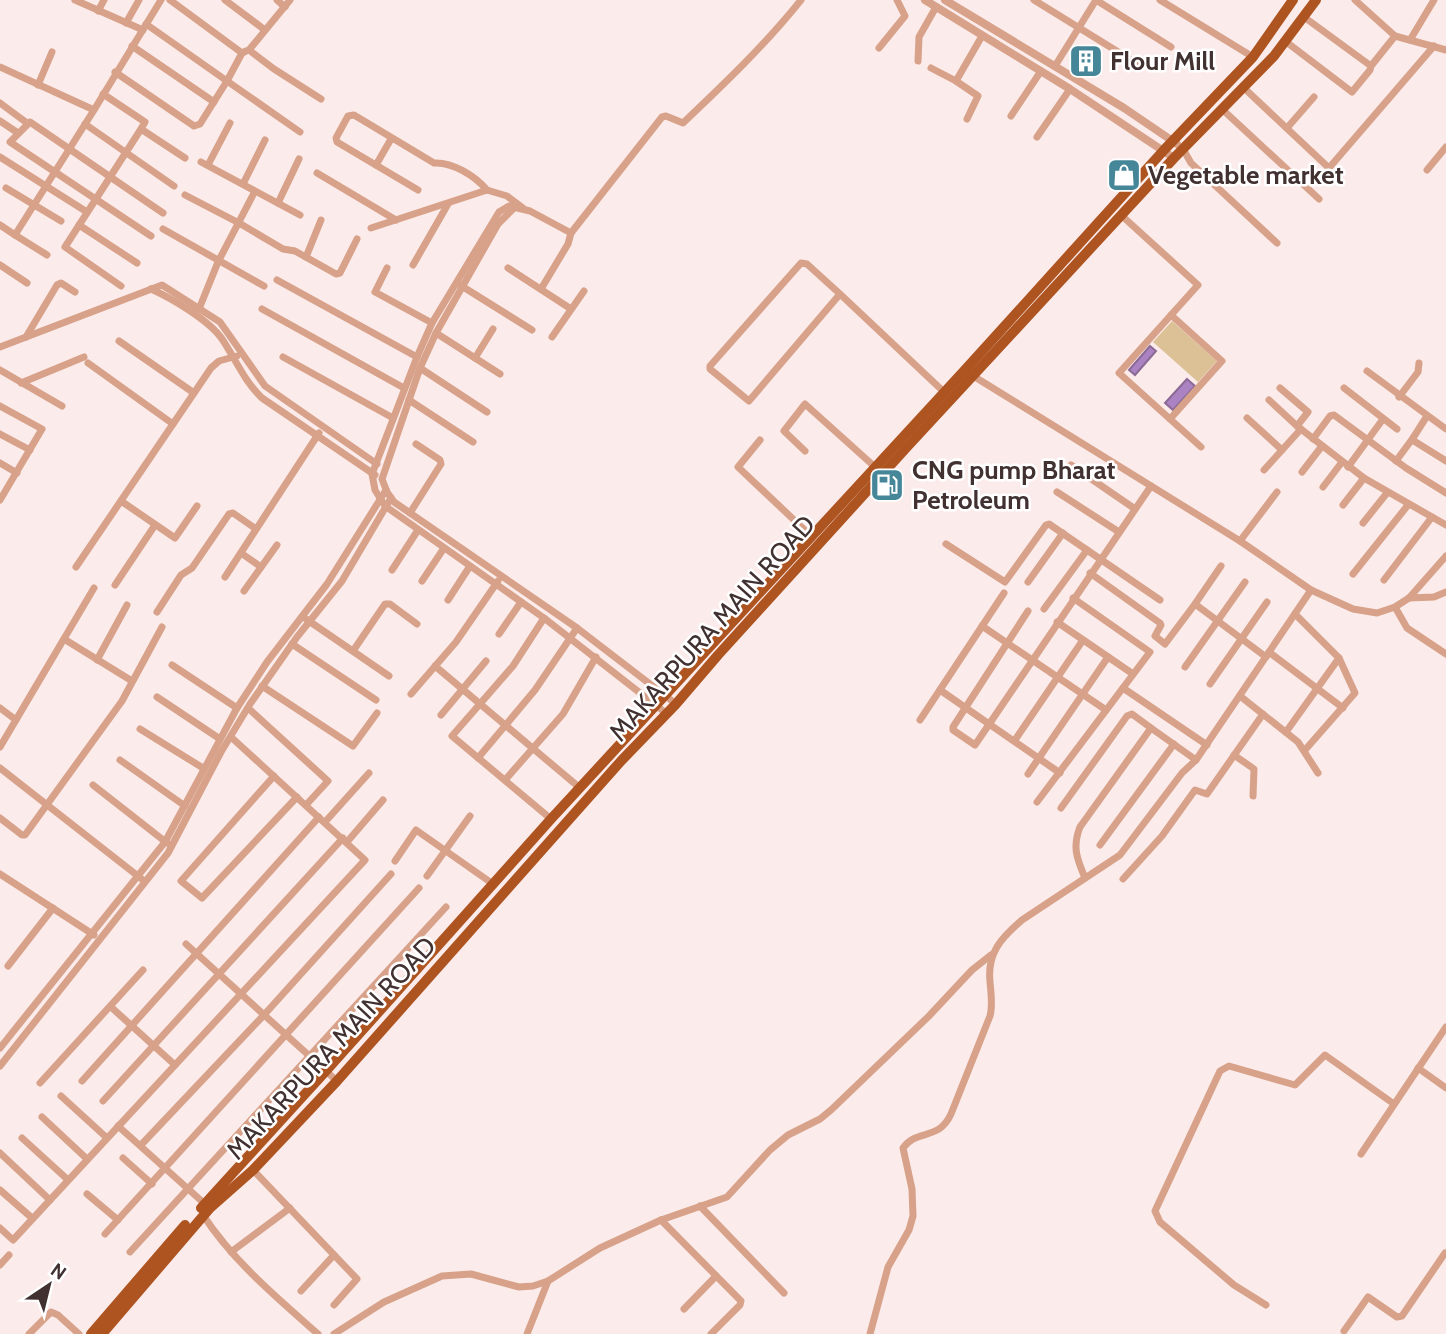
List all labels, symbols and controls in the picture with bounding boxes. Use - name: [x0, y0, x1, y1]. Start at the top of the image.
- building icon: Flour Mill: [1067, 42, 1105, 80]
- place label: Flour Mill: [1110, 45, 1215, 77]
- shop icon: Vegetable market: [1105, 156, 1143, 194]
- place label: Vegetable market: [1148, 159, 1344, 191]
- place label: CNG pump Bharat Petroleum: [912, 454, 1115, 516]
- fuel station icon: CNG pump Bharat Petroleum: [868, 466, 906, 504]
- street label: MAKARPURA MAIN ROAD: [602, 508, 822, 748]
- street label: MAKARPURA MAIN ROAD: [219, 930, 443, 1166]
- north arrow: [14, 1250, 84, 1320]
- text: N: [46, 1258, 71, 1285]

